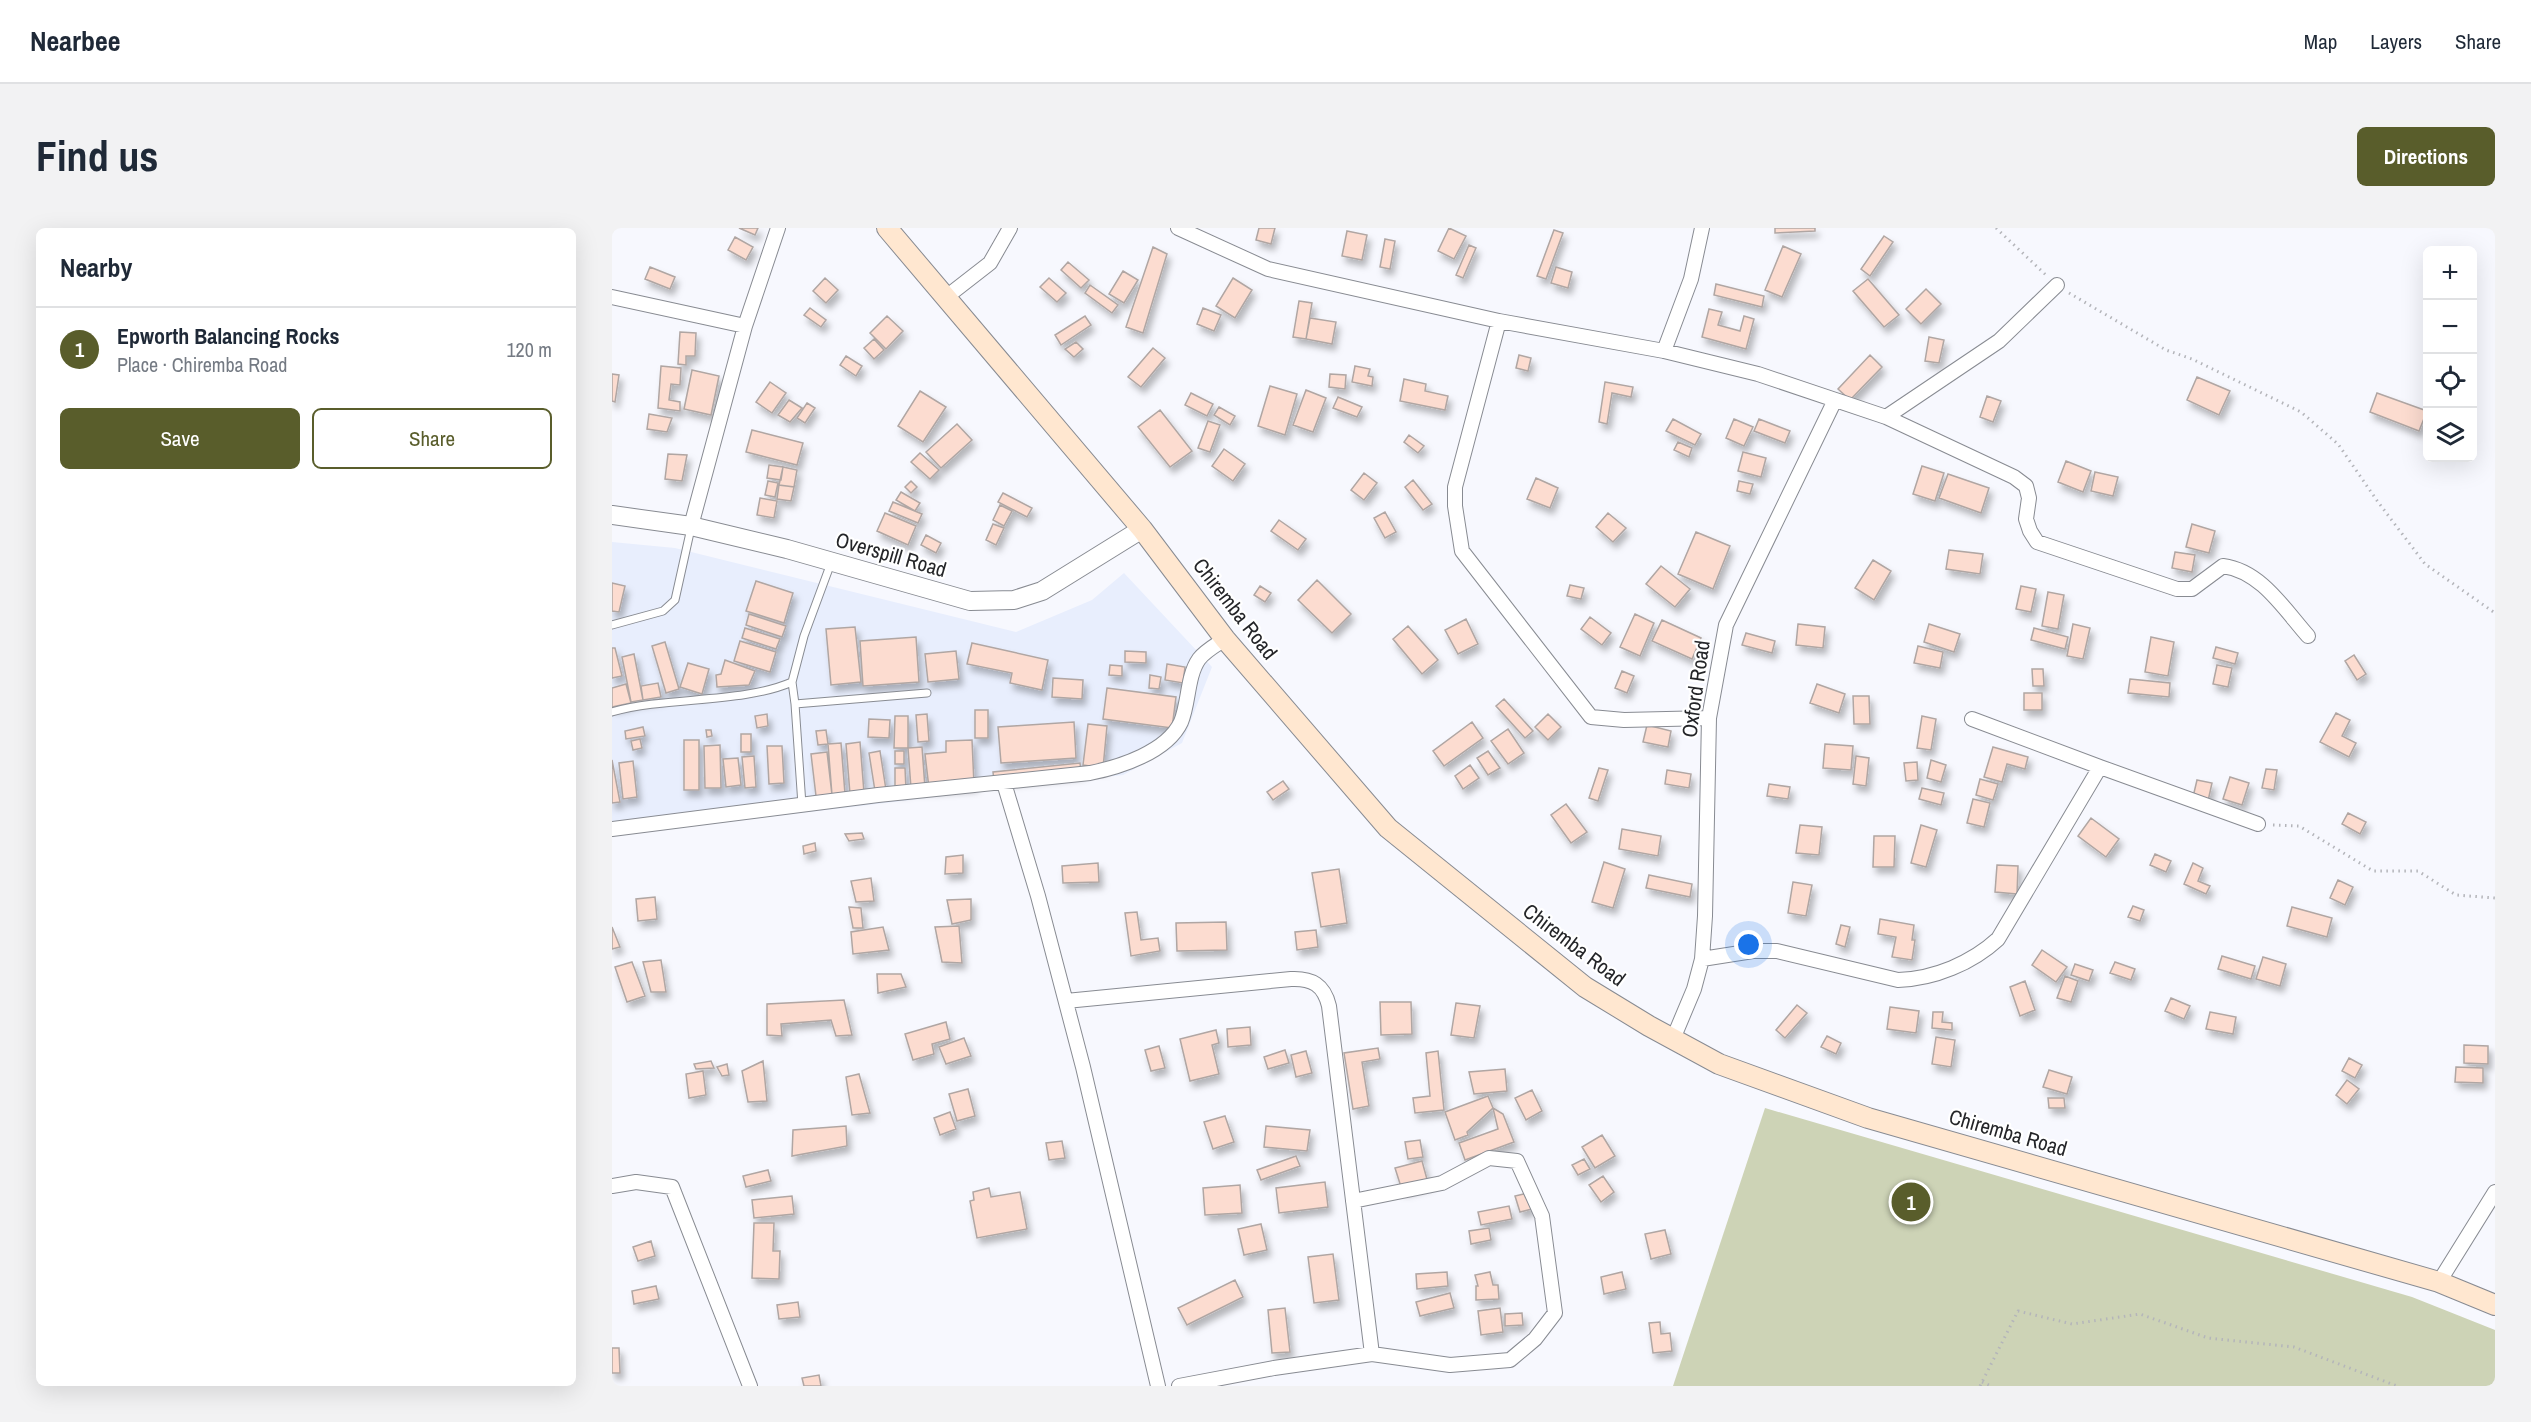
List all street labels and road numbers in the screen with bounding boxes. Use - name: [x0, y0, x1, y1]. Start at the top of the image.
- street label: Overspill Road: [832, 525, 950, 584]
- street label: Chiremba Road: [1187, 552, 1284, 666]
- street label: Oxford Road: [1674, 639, 1717, 739]
- street label: Chiremba Road: [1517, 896, 1632, 993]
- street label: Chiremba Road: [1946, 1102, 2071, 1163]

